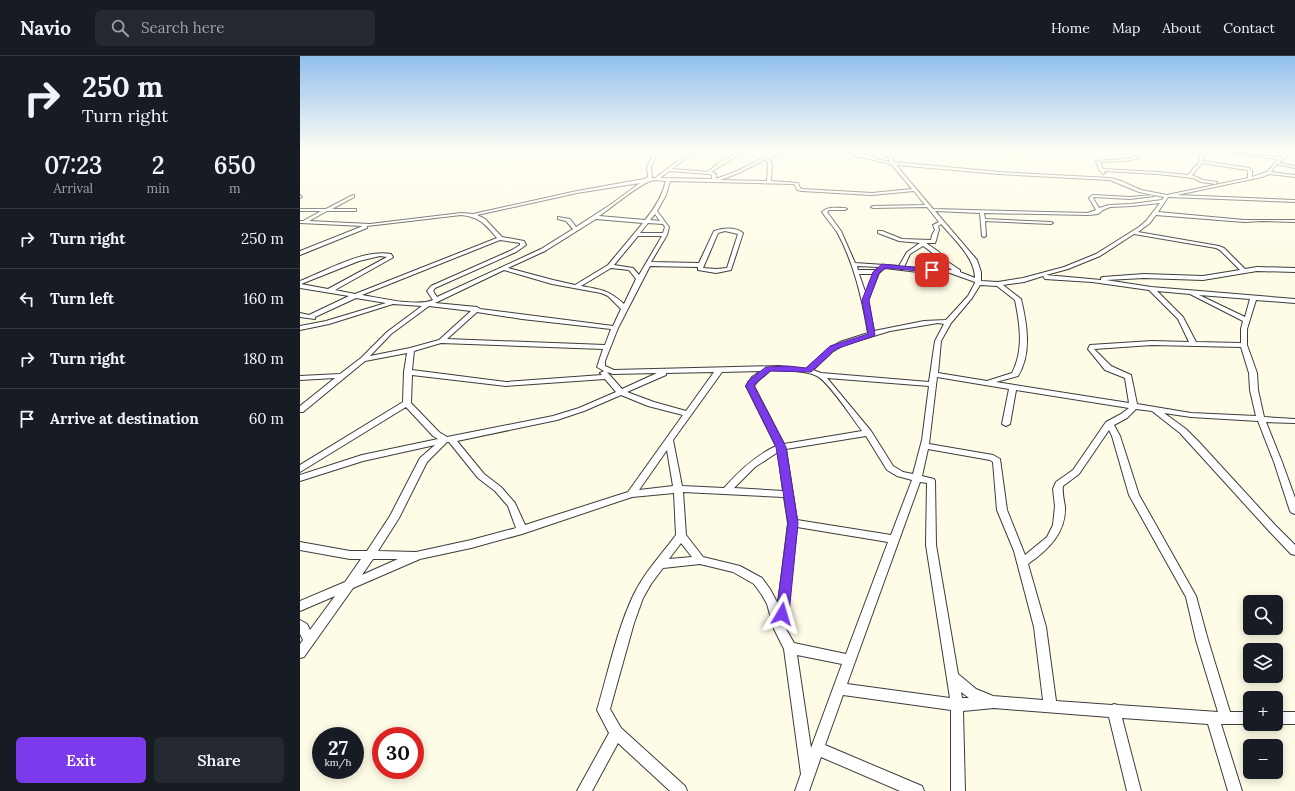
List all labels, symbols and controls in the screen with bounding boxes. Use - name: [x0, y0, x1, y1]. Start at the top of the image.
- search box: [95, 10, 375, 46]
- text: Navio: [20, 16, 71, 40]
- icon: search: [109, 17, 131, 39]
- text: Search here: [141, 18, 224, 37]
- text: Home: [1051, 19, 1090, 37]
- text: Map: [1112, 19, 1140, 37]
- text: About: [1162, 19, 1201, 37]
- text: Contact: [1223, 19, 1275, 37]
- text: 250 m: [82, 69, 163, 105]
- icon: right: [16, 72, 68, 124]
- text: Turn right: [82, 104, 168, 127]
- text: 07:23: [44, 150, 102, 181]
- text: 2: [152, 150, 165, 181]
- text: 650: [214, 150, 256, 181]
- text: Arrival: [53, 180, 93, 197]
- text: min: [147, 180, 170, 197]
- text: m: [229, 180, 241, 197]
- icon: right: [16, 228, 38, 250]
- text: Turn right: [50, 229, 126, 248]
- text: 250 m: [241, 229, 284, 248]
- pin: [915, 253, 949, 287]
- icon: arrive: [921, 259, 943, 281]
- icon: left: [16, 288, 38, 310]
- text: Turn left: [50, 289, 114, 308]
- text: 160 m: [243, 289, 284, 308]
- icon: right: [16, 348, 38, 370]
- text: Turn right: [50, 349, 126, 368]
- text: 180 m: [243, 349, 284, 368]
- icon: arrive: [16, 408, 38, 430]
- text: Arrive at destination: [50, 409, 199, 428]
- text: 60 m: [249, 409, 284, 428]
- position arrow: [761, 593, 803, 635]
- map controls: [1243, 595, 1283, 779]
- button: search: [1243, 595, 1283, 635]
- button: layers: [1243, 643, 1283, 683]
- button: +: [1243, 691, 1283, 731]
- speed limit sign: 30: [372, 727, 424, 779]
- text: 27: [328, 735, 348, 760]
- button: Exit: [16, 737, 146, 783]
- button: Share: [154, 737, 284, 783]
- button: −: [1243, 739, 1283, 779]
- text: km/h: [324, 756, 352, 769]

